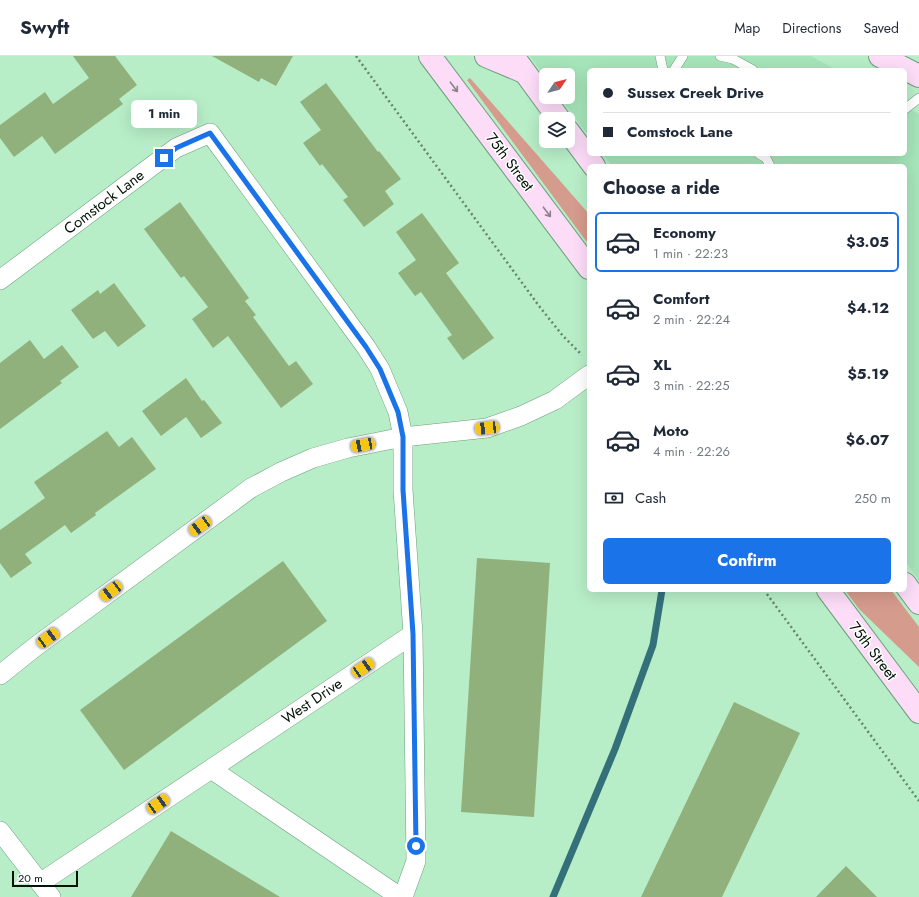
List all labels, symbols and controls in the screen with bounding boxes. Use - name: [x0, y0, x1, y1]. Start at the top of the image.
- text: Swyft: [20, 14, 69, 41]
- text: Map: [734, 18, 760, 38]
- text: Directions: [782, 18, 842, 38]
- text: Saved: [864, 18, 899, 38]
- north arrow: [539, 68, 575, 104]
- map controls: [539, 68, 575, 148]
- one-way arrow: [449, 82, 458, 93]
- text: Sussex Creek Drive: [627, 82, 764, 104]
- callout: 1 min: [131, 100, 197, 128]
- text: 1 min: [148, 104, 180, 123]
- button: layers: [539, 112, 575, 148]
- text: Comstock Lane: [627, 121, 733, 143]
- street label: 75th Street: [481, 128, 540, 196]
- route end: [155, 149, 173, 167]
- street label: Comstock Lane: [59, 164, 149, 240]
- text: Choose a ride: [603, 175, 720, 201]
- one-way arrow: [543, 206, 551, 217]
- text: Economy: [653, 222, 716, 244]
- icon: car: [605, 224, 641, 260]
- text: $3.05: [846, 231, 889, 253]
- text: 1 min · 22:23: [653, 244, 728, 263]
- text: Comfort: [653, 288, 710, 310]
- icon: car: [605, 290, 641, 326]
- text: $4.12: [847, 297, 889, 319]
- text: 2 min · 22:24: [653, 310, 730, 329]
- text: XL: [653, 354, 671, 376]
- icon: car: [605, 356, 641, 392]
- text: $5.19: [847, 363, 889, 385]
- text: 3 min · 22:25: [653, 376, 729, 395]
- text: Moto: [653, 420, 689, 442]
- car: [474, 421, 500, 435]
- icon: car: [605, 422, 641, 458]
- text: $6.07: [846, 429, 889, 451]
- car: [350, 437, 376, 453]
- text: 4 min · 22:26: [653, 442, 730, 461]
- icon: cash: [603, 487, 625, 509]
- text: Cash: [635, 487, 666, 509]
- text: 250 m: [854, 489, 891, 508]
- car: [187, 514, 213, 538]
- button: Confirm: [603, 538, 891, 584]
- car: [98, 579, 124, 603]
- street label: 75th Street: [844, 617, 903, 685]
- car: [35, 626, 61, 650]
- car: [350, 656, 376, 680]
- street label: West Drive: [277, 672, 347, 729]
- car: [145, 792, 171, 816]
- route start: [407, 837, 425, 855]
- scale bar: [12, 869, 78, 888]
- text: 20 m: [18, 870, 43, 886]

